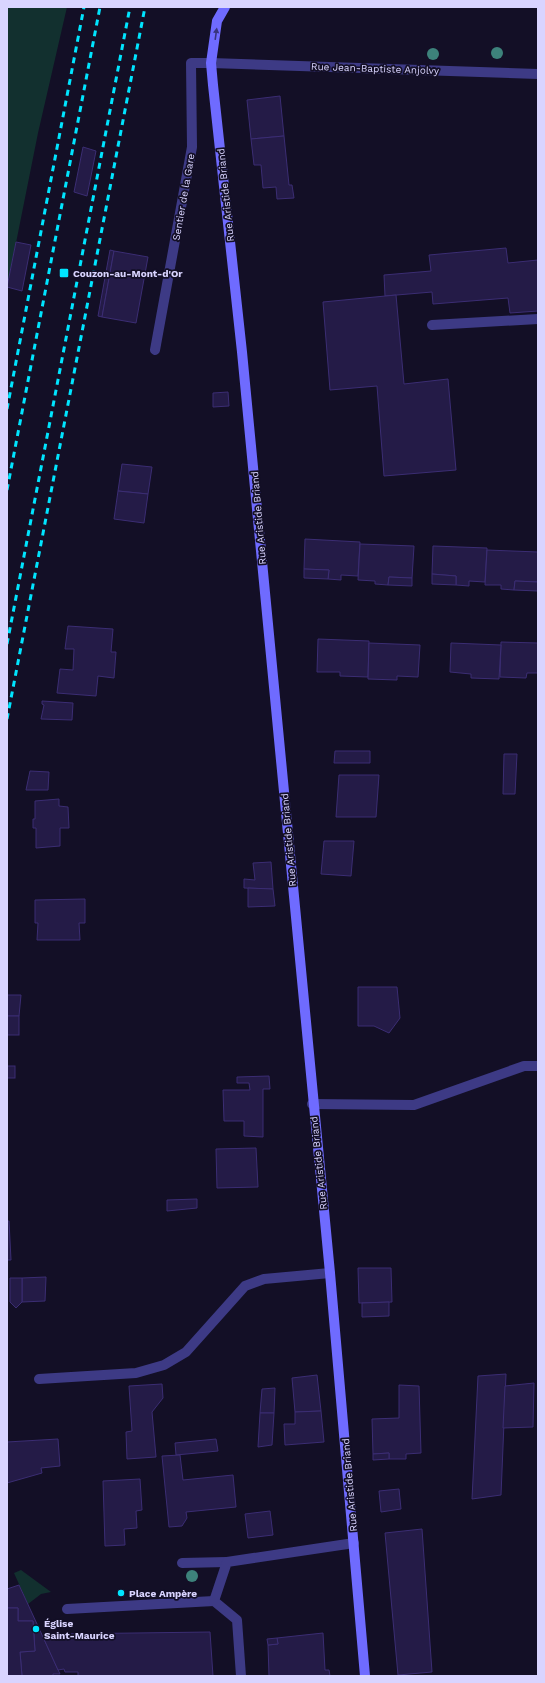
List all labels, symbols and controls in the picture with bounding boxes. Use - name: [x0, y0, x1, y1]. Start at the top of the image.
- one-way arrow: [212, 28, 219, 40]
- street label: Rue Jean-Baptiste Anjolvy: [311, 61, 440, 76]
- street label: Rue Aristide Briand: [215, 148, 236, 242]
- street label: Sentier de la Gare: [170, 153, 197, 241]
- marker: Couzon-au-Mont-d'Or: [58, 267, 70, 279]
- place label: Couzon-au-Mont-d'Or: [73, 268, 183, 279]
- street label: Rue Aristide Briand: [249, 471, 268, 565]
- street label: Rue Aristide Briand: [279, 793, 298, 887]
- street label: Rue Aristide Briand: [308, 1116, 329, 1210]
- street label: Rue Aristide Briand: [340, 1438, 359, 1532]
- marker: Place Ampère: [116, 1588, 126, 1598]
- place label: Place Ampère: [129, 1588, 197, 1599]
- place label: Église Saint-Maurice: [44, 1618, 115, 1641]
- marker: Église Saint-Maurice: [31, 1624, 41, 1634]

